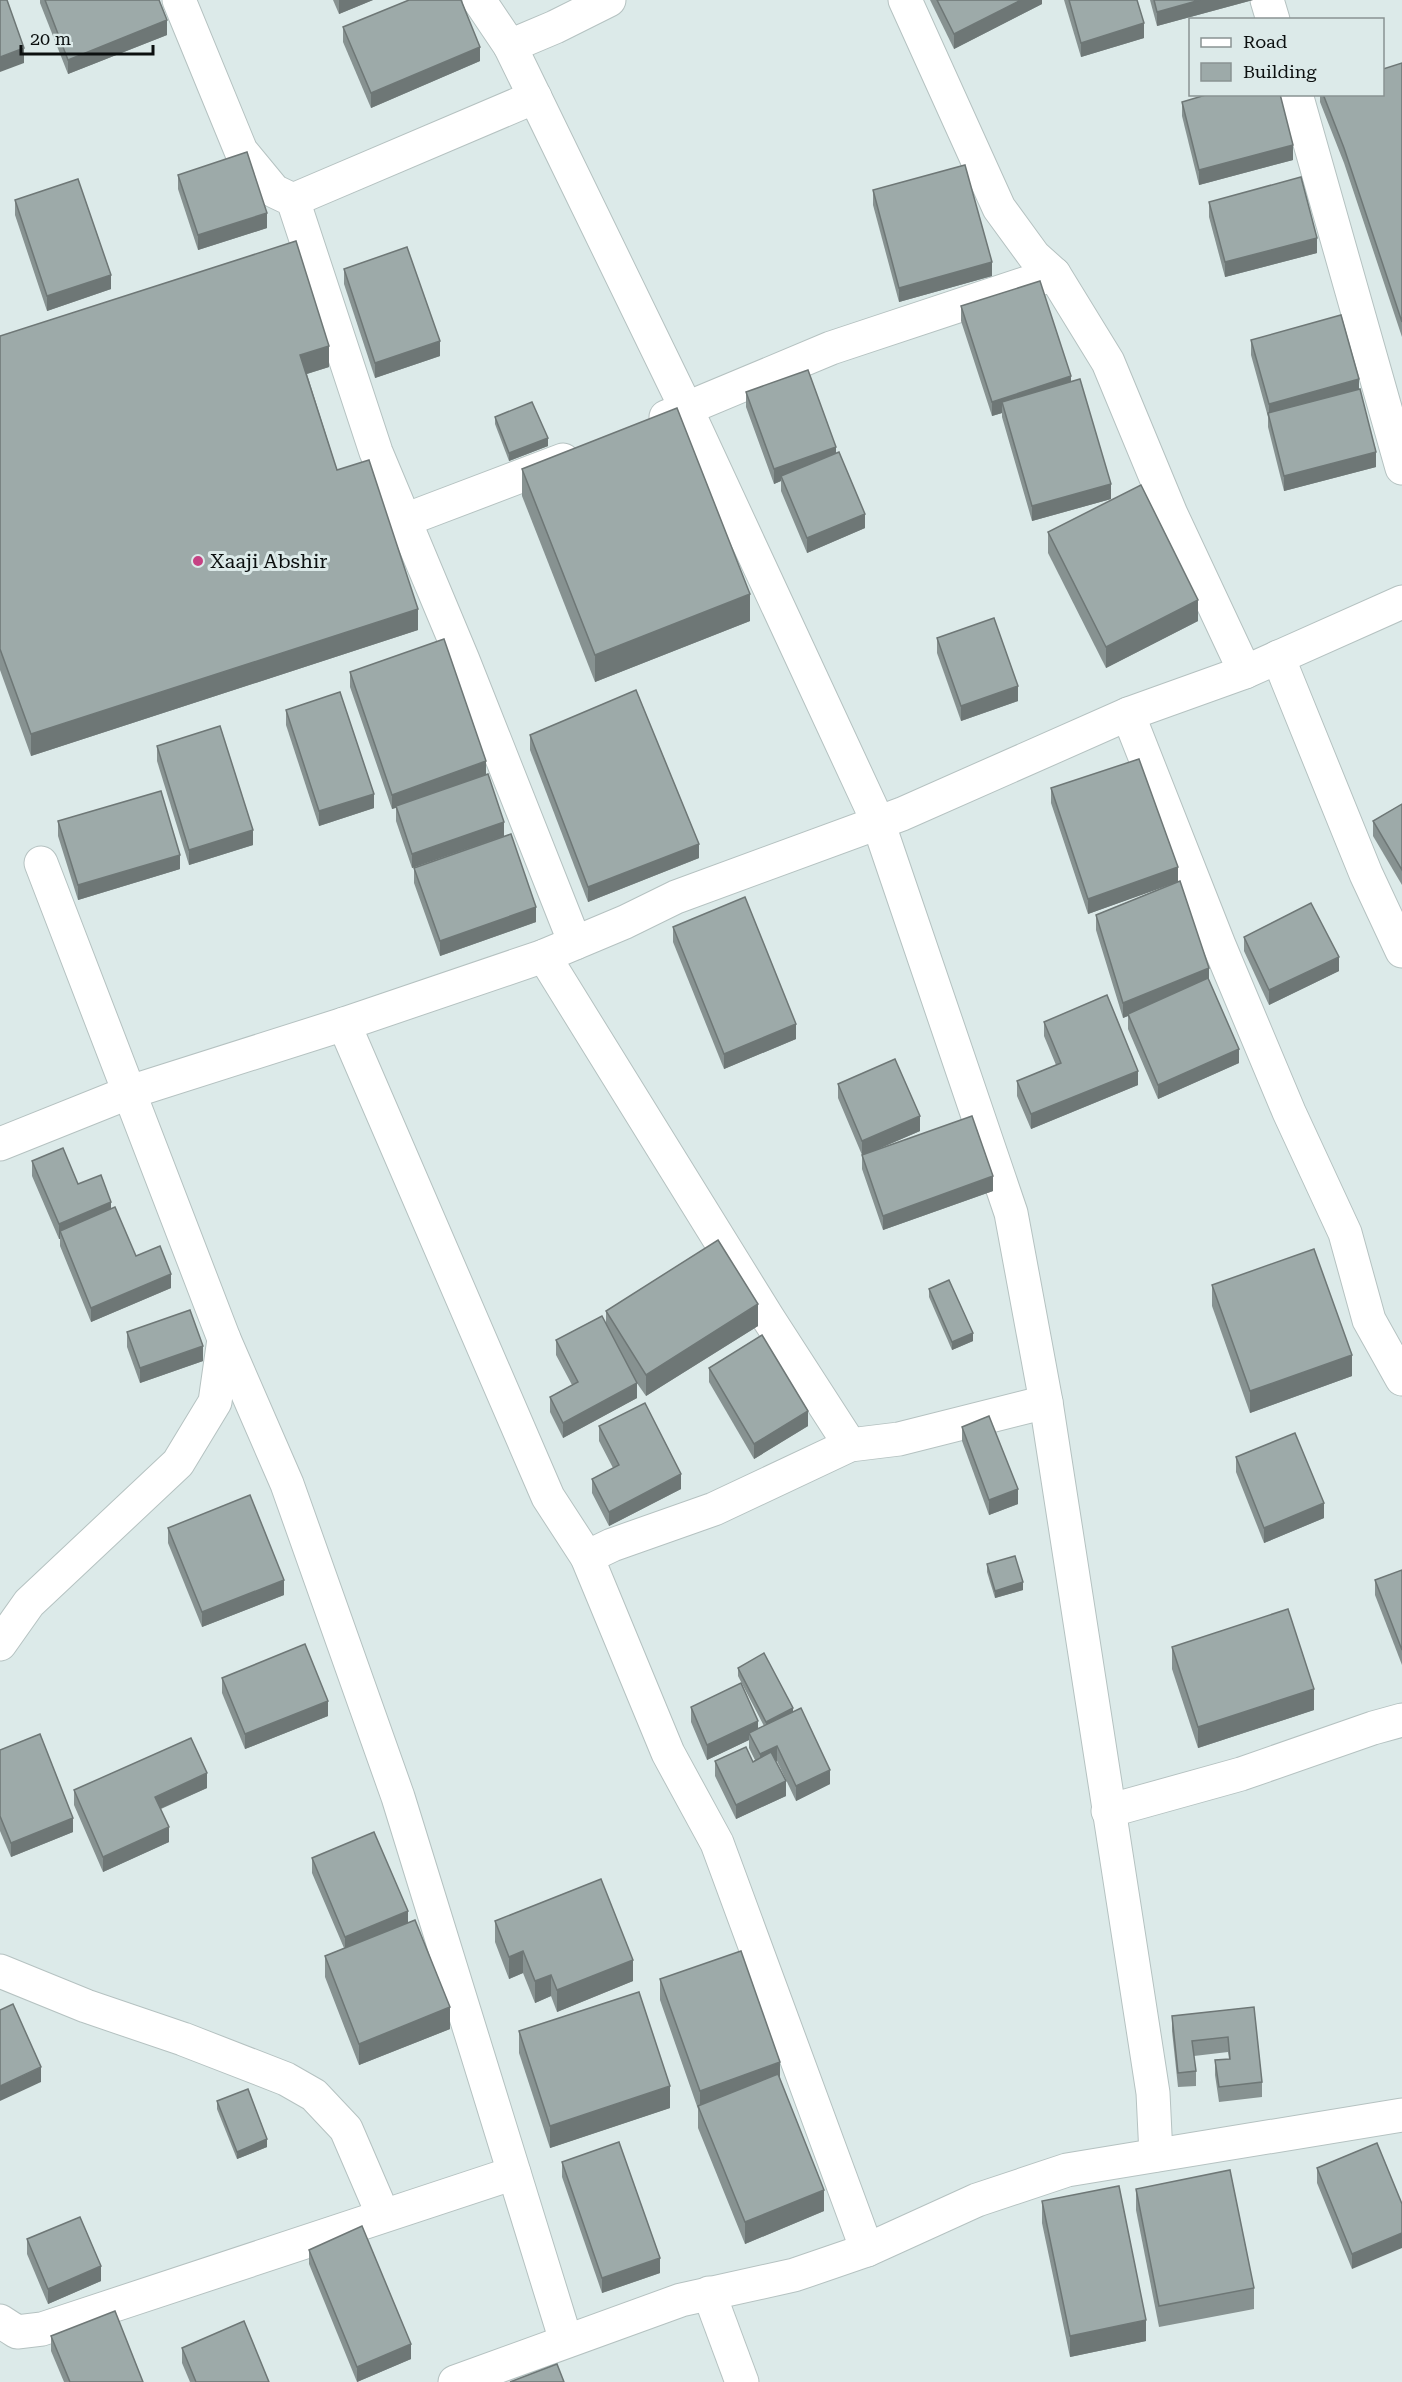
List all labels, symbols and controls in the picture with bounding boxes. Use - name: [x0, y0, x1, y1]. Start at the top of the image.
- scale bar: [21, 18, 153, 56]
- legend: [1189, 18, 1384, 96]
- text: 20 m: [30, 28, 71, 49]
- text: Road: [1243, 31, 1288, 52]
- text: Building: [1243, 61, 1317, 82]
- place label: Xaaji Abshir: [210, 549, 328, 573]
- marker: Xaaji Abshir: [191, 554, 205, 568]

